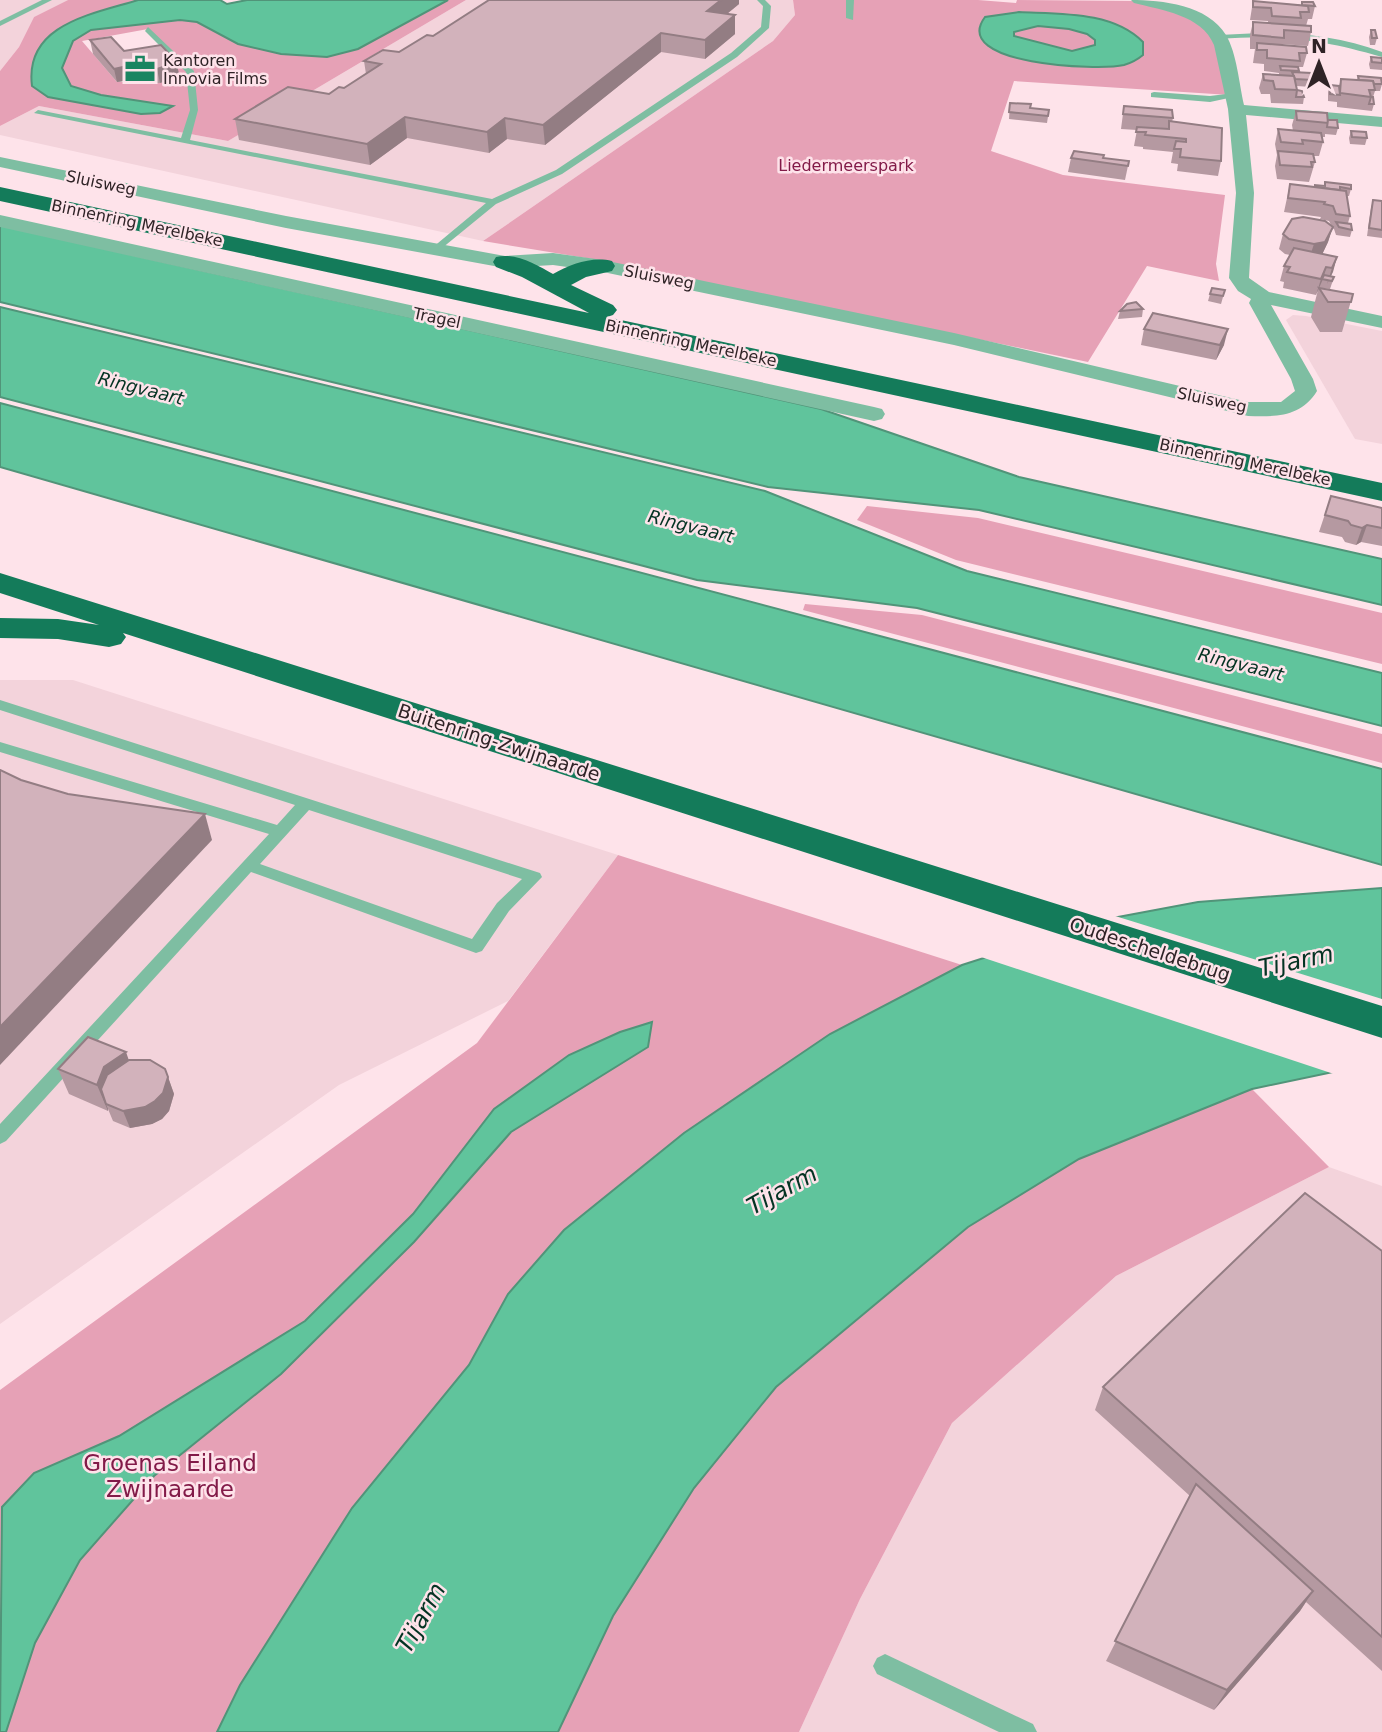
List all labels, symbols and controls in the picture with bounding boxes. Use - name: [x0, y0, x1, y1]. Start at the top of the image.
- north arrow: [1284, 28, 1354, 98]
- text: N: [1311, 35, 1327, 57]
- place label: Kantoren Innovia Films: [163, 51, 267, 88]
- office icon: Kantoren Innovia Films: [123, 52, 157, 86]
- park label: Liedermeerspark: [778, 156, 914, 175]
- street label: Sluisweg: [64, 166, 138, 200]
- street label: Binnenring Merelbeke: [50, 196, 224, 250]
- street label: Sluisweg: [623, 261, 695, 293]
- street label: Tragel: [410, 303, 463, 332]
- street label: Binnenring Merelbeke: [604, 316, 778, 370]
- water label: Ringvaart: [96, 367, 187, 409]
- street label: Sluisweg: [1175, 383, 1249, 417]
- street label: Binnenring Merelbeke: [1158, 435, 1332, 489]
- water label: Ringvaart: [646, 505, 737, 547]
- water label: Ringvaart: [1196, 643, 1287, 685]
- street label: Buitenring-Zwijnaarde: [395, 699, 603, 785]
- street label: Oudescheldebrug: [1067, 913, 1233, 985]
- water label: Tijarm: [1256, 939, 1336, 983]
- water label: Tijarm: [742, 1159, 822, 1221]
- park label: Groenas Eiland Zwijnaarde: [83, 1450, 257, 1502]
- water label: Tijarm: [390, 1578, 452, 1658]

